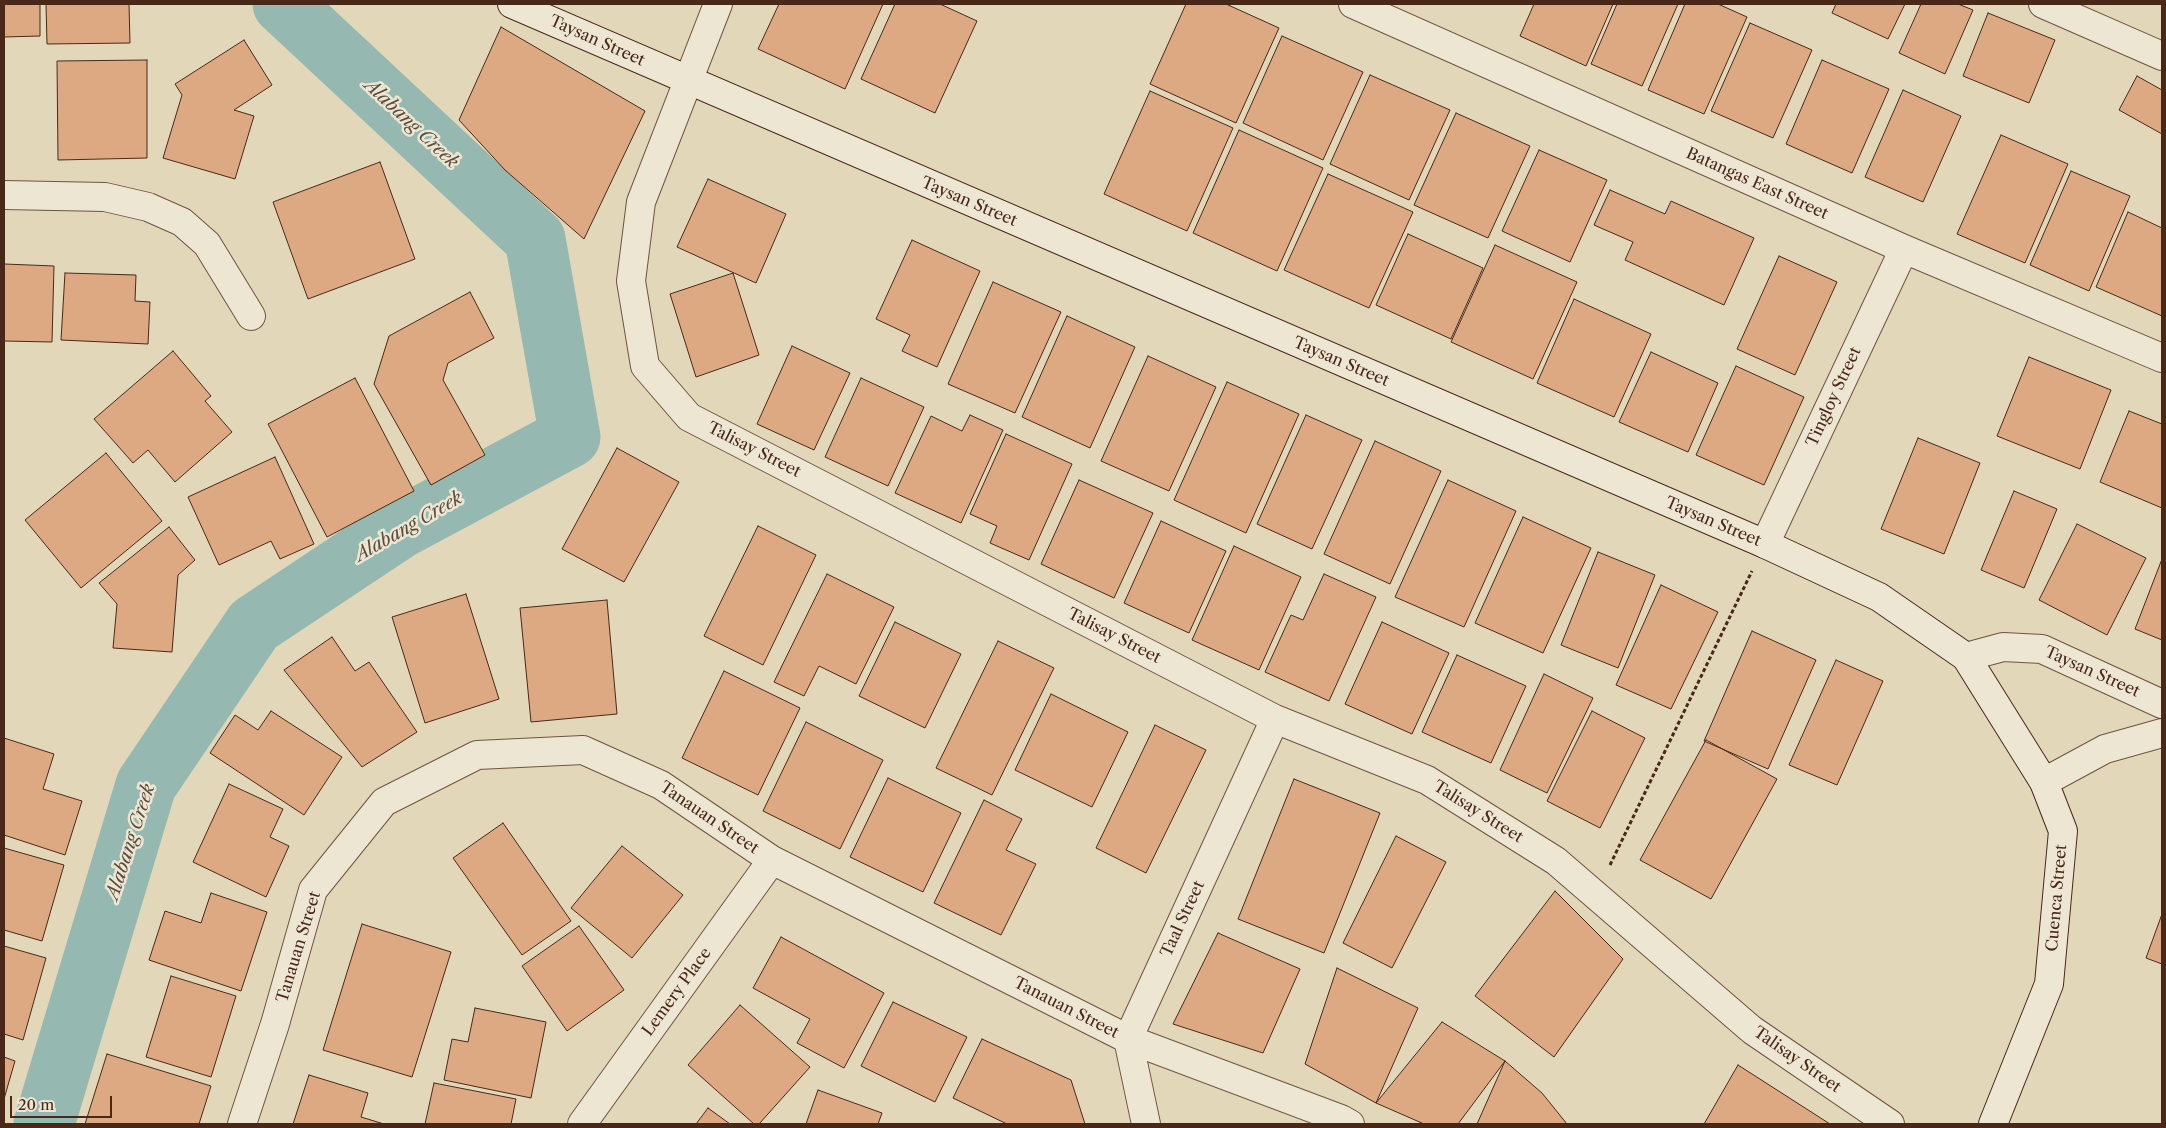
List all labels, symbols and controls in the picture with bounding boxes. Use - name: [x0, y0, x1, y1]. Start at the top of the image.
- street label: Taysan Street: [546, 11, 648, 71]
- water label: Alabang Creek: [360, 75, 462, 173]
- street label: Batangas East Street: [1683, 144, 1831, 224]
- street label: Taysan Street: [918, 173, 1020, 231]
- street label: Taysan Street: [1290, 333, 1392, 391]
- street label: Tingloy Street: [1803, 344, 1865, 450]
- street label: Talisay Street: [704, 418, 804, 482]
- water label: Alabang Creek: [351, 488, 467, 566]
- street label: Taysan Street: [1662, 493, 1764, 551]
- street label: Talisay Street: [1064, 604, 1164, 668]
- street label: Taysan Street: [2041, 642, 2143, 702]
- street label: Talisay Street: [1430, 777, 1526, 847]
- street label: Tanauan Street: [656, 778, 762, 858]
- water label: Alabang Creek: [102, 781, 160, 903]
- street label: Cuenca Street: [2043, 844, 2071, 952]
- street label: Taal Street: [1157, 878, 1209, 960]
- street label: Tanauan Street: [273, 889, 325, 1005]
- street label: Lemery Place: [639, 944, 715, 1040]
- street label: Tanauan Street: [1010, 973, 1122, 1043]
- street label: Talisay Street: [1750, 1023, 1844, 1097]
- scale bar: [12, 1086, 115, 1118]
- text: 20 m: [18, 1095, 54, 1114]

